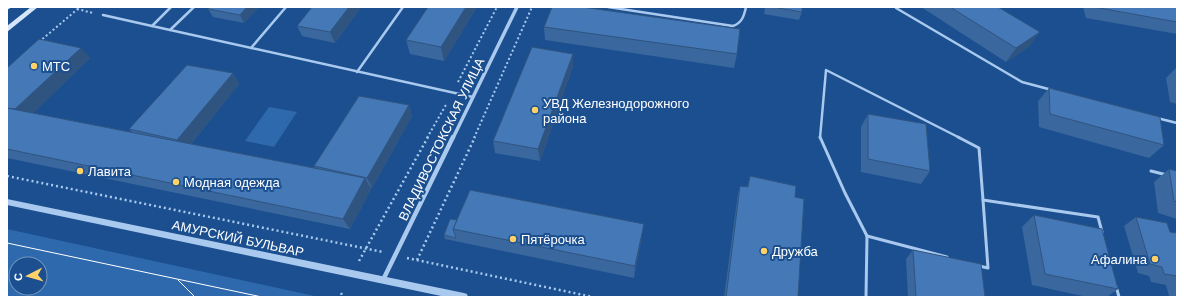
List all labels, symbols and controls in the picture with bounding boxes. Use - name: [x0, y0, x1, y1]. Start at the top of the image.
- street label: ВЛАДИВОСТОКСКАЯ УЛИЦА: [395, 55, 488, 223]
- place label: МТС: [42, 59, 70, 74]
- marker: МТС: [29, 61, 39, 71]
- place label: УВД Железнодорожного района: [543, 96, 689, 126]
- marker: УВД Железнодорожного района: [530, 105, 540, 115]
- place label: Лавита: [88, 164, 132, 179]
- marker: Лавита: [75, 166, 85, 176]
- place label: Модная одежда: [184, 175, 280, 190]
- marker: Модная одежда: [171, 177, 181, 187]
- street label: АМУРСКИЙ БУЛЬВАР: [171, 217, 305, 260]
- place label: Пятёрочка: [521, 232, 585, 247]
- marker: Пятёрочка: [508, 234, 518, 244]
- place label: Дружба: [772, 244, 819, 259]
- marker: Дружба: [759, 246, 769, 256]
- place label: Афалина: [1091, 252, 1148, 267]
- marker: Афалина: [1150, 254, 1160, 264]
- north arrow: [8, 256, 48, 296]
- text: С: [12, 272, 24, 282]

